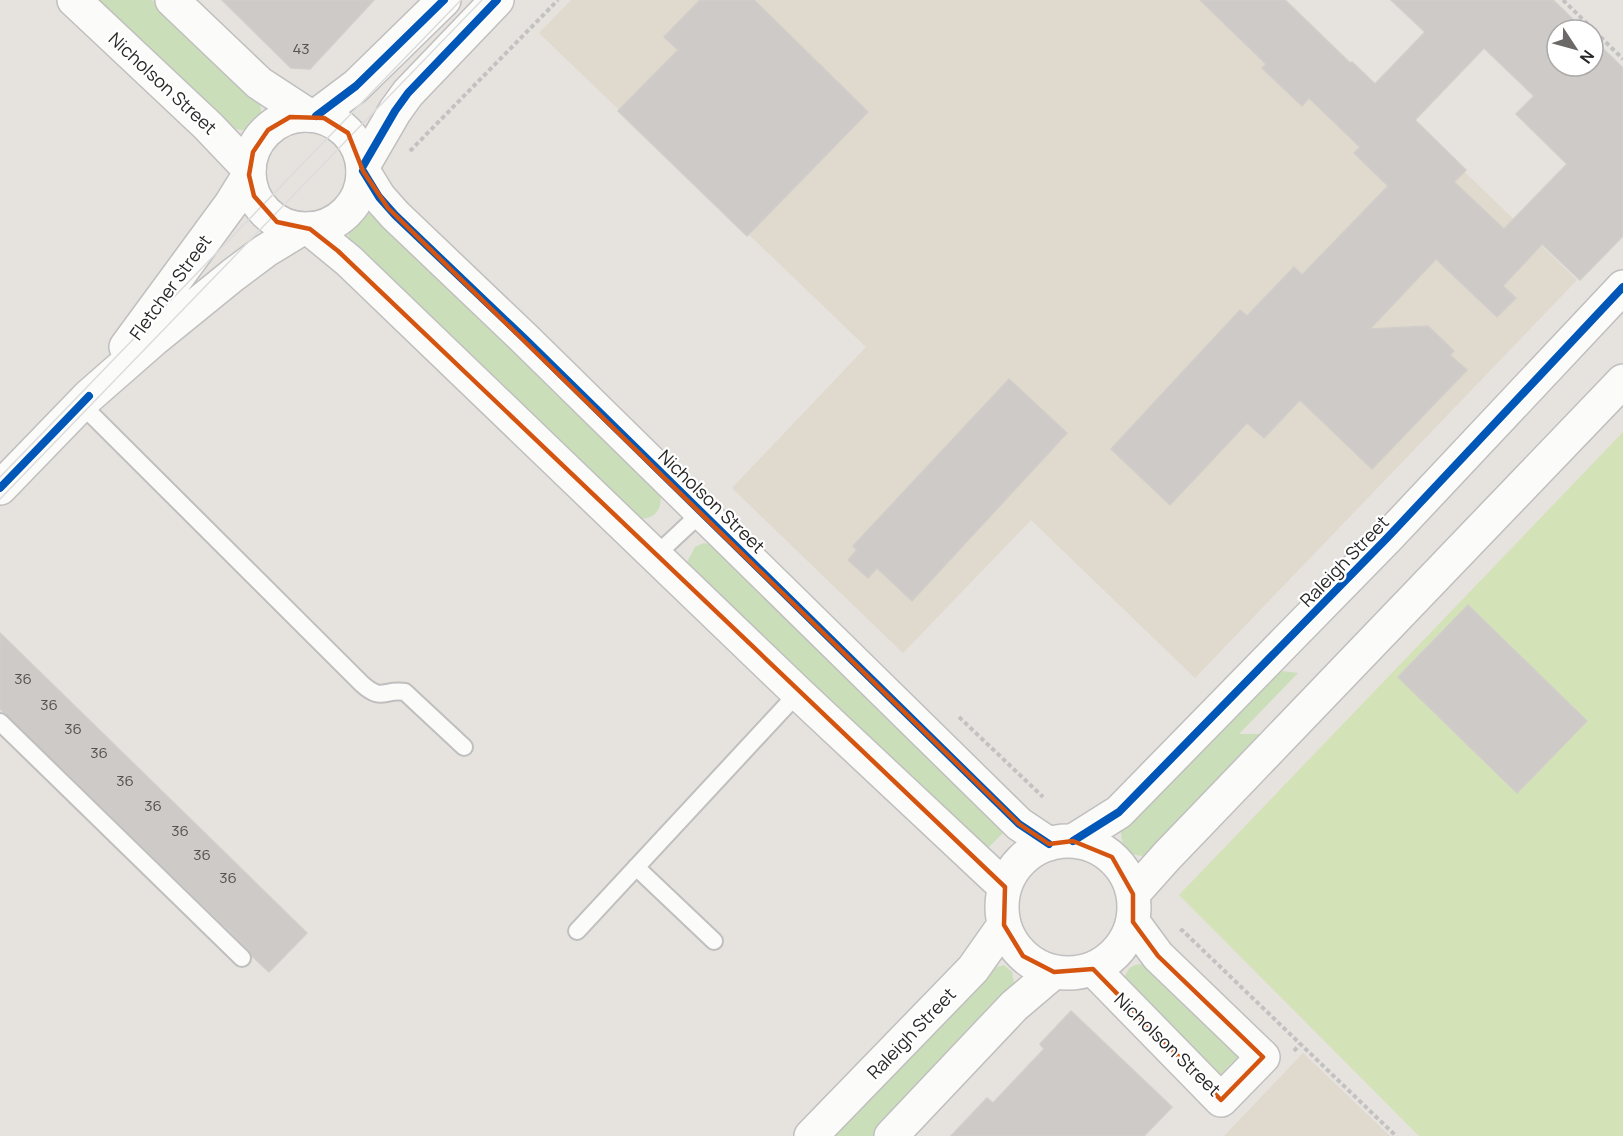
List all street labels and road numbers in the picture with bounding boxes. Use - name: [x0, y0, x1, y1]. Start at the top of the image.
- street label: Nicholson Street: [104, 27, 222, 139]
- street label: Fletcher Street: [124, 229, 216, 345]
- street label: Nicholson Street: [654, 444, 770, 558]
- street label: Raleigh Street: [1294, 510, 1394, 612]
- street label: Raleigh Street: [861, 982, 961, 1084]
- street label: Nicholson Street: [1110, 987, 1226, 1101]

